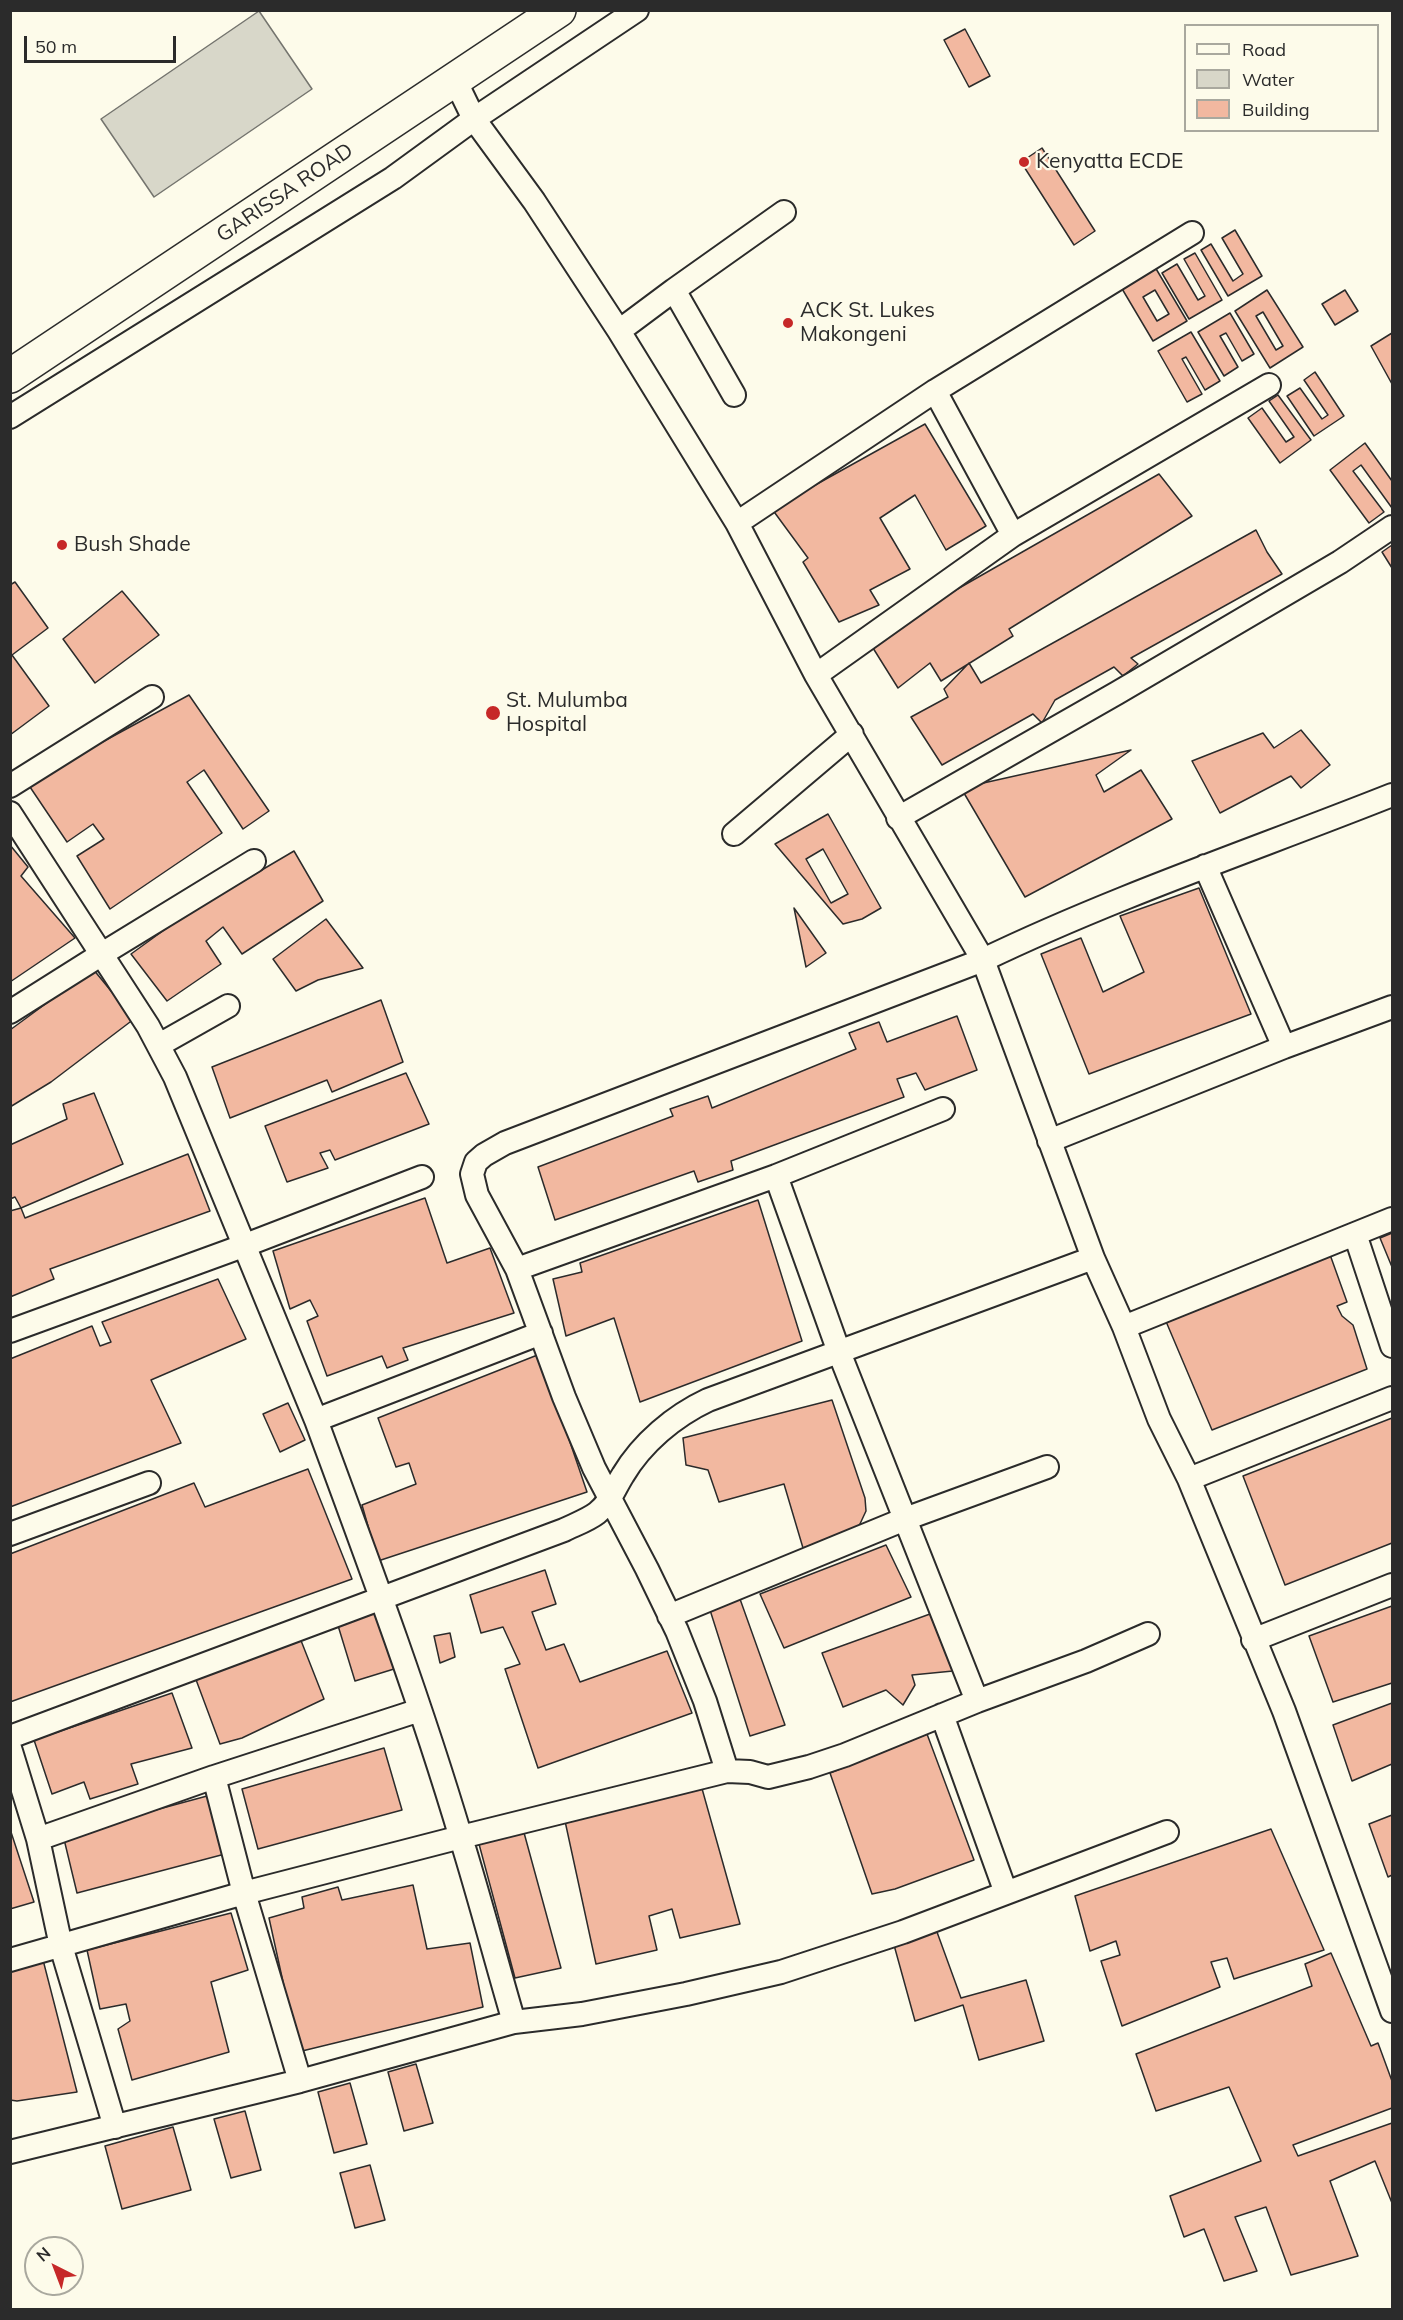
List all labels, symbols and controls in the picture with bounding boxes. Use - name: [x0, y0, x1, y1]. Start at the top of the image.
- scale bar: [27, 24, 178, 62]
- legend: [1184, 24, 1379, 132]
- text: 50 m: [35, 35, 77, 58]
- text: Road: [1242, 38, 1286, 61]
- text: Water: [1242, 68, 1294, 91]
- text: Building: [1242, 98, 1310, 121]
- street label: GARISSA ROAD: [212, 138, 358, 248]
- place label: Kenyatta ECDE: [1036, 149, 1183, 175]
- marker: Kenyatta ECDE: [1017, 155, 1031, 169]
- place label: ACK St. Lukes Makongeni: [800, 298, 935, 348]
- marker: ACK St. Lukes Makongeni: [781, 316, 795, 330]
- place label: Bush Shade: [74, 532, 191, 558]
- marker: Bush Shade: [55, 538, 69, 552]
- place label: St. Mulumba Hospital: [506, 688, 628, 738]
- marker: St. Mulumba Hospital: [484, 704, 502, 722]
- north arrow: [24, 2236, 84, 2296]
- text: N: [32, 2243, 54, 2266]

